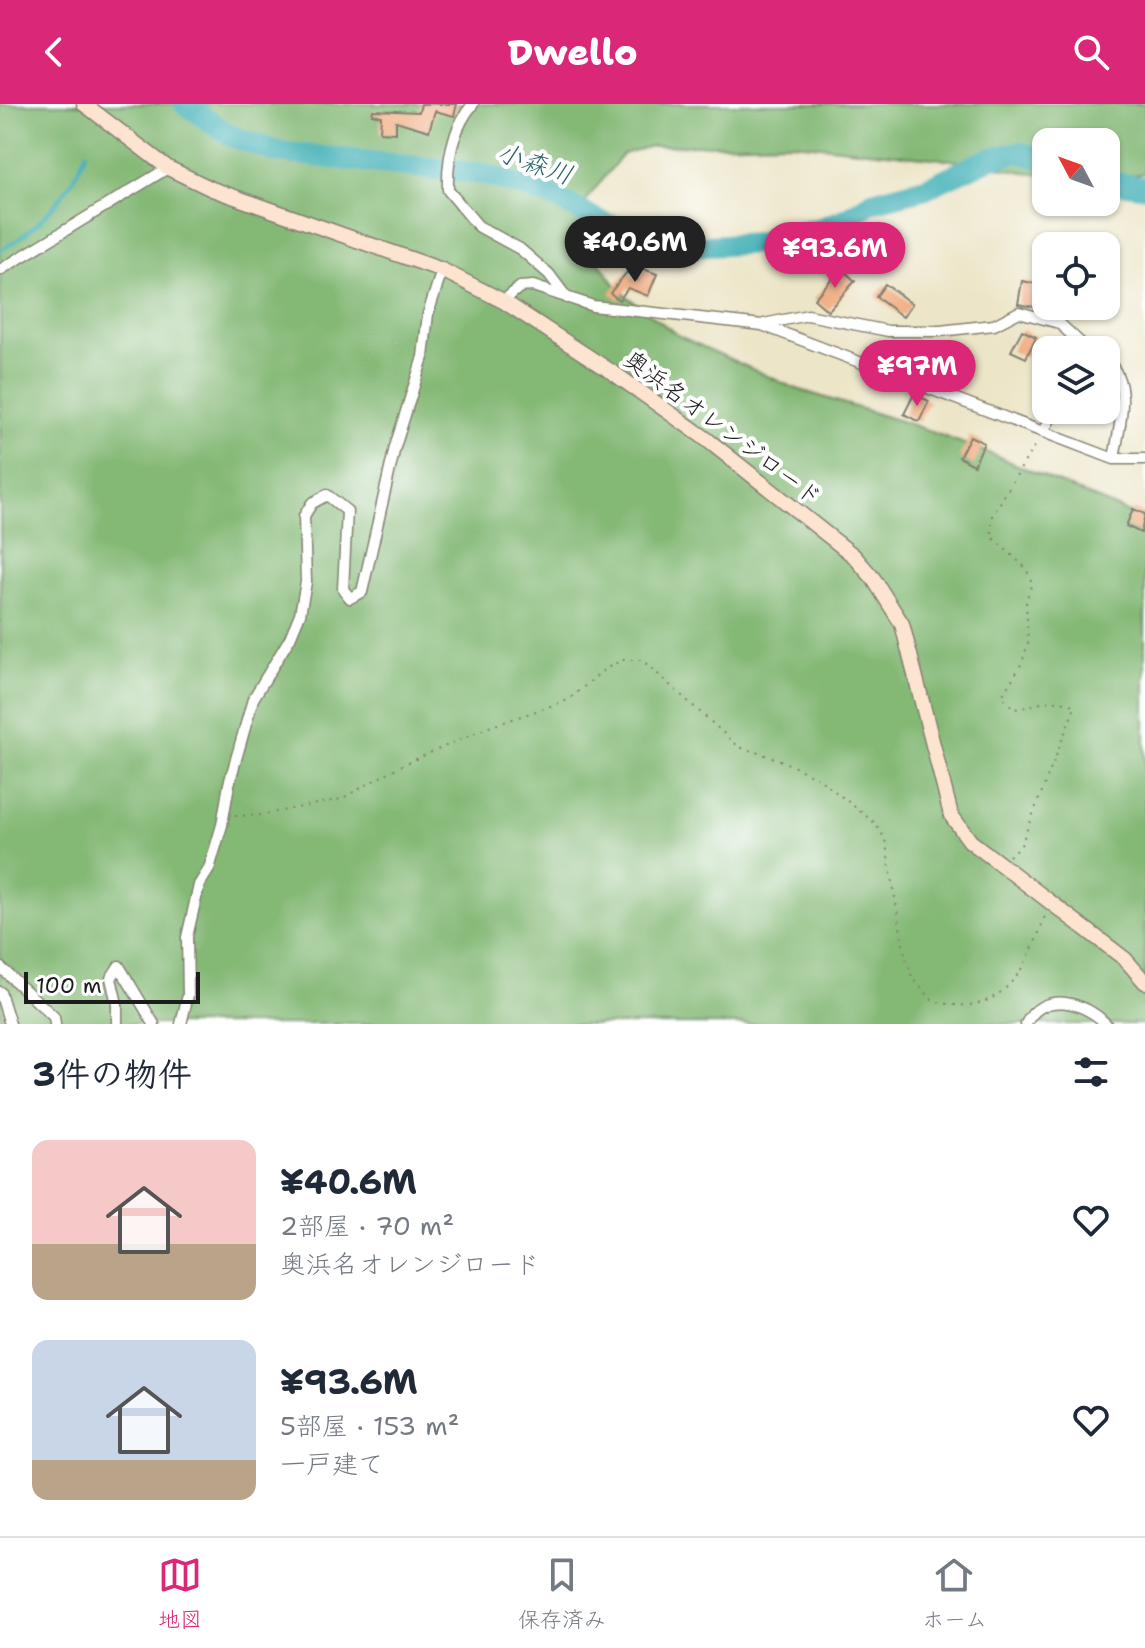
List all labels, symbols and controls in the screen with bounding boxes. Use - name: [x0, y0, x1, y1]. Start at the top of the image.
- text: Dwello: [507, 28, 638, 77]
- icon: back: [32, 30, 76, 74]
- icon: search: [1069, 30, 1113, 74]
- north arrow: [1032, 128, 1120, 216]
- map controls: [1032, 128, 1120, 424]
- water label: 小森川: [492, 134, 578, 192]
- pin: ¥40.6M: [570, 216, 700, 284]
- pin: ¥93.6M: [770, 222, 900, 290]
- text: ¥40.6M: [583, 224, 687, 259]
- text: ¥93.6M: [782, 230, 888, 265]
- button: locate: [1032, 232, 1120, 320]
- button: layers: [1032, 336, 1120, 424]
- pin: ¥97M: [870, 340, 964, 408]
- street label: 奥浜名オレンジロード: [618, 343, 828, 513]
- text: ¥97M: [877, 348, 957, 383]
- scale bar: [24, 968, 200, 1004]
- text: 100 m: [36, 971, 102, 1000]
- icon: filters: [1069, 1050, 1113, 1094]
- text: 3件の物件: [32, 1051, 192, 1097]
- text: ¥40.6M: [280, 1159, 417, 1205]
- icon: home: [96, 1172, 192, 1268]
- icon: heart: [1069, 1198, 1113, 1242]
- text: 2部屋 · 70 m²: [280, 1208, 454, 1243]
- text: 奥浜名オレンジロード: [280, 1246, 540, 1281]
- text: ¥93.6M: [280, 1359, 418, 1405]
- icon: home: [96, 1372, 192, 1468]
- icon: heart: [1069, 1398, 1113, 1442]
- text: 5部屋 · 153 m²: [280, 1408, 460, 1443]
- text: 一戸建て: [280, 1446, 384, 1481]
- tab: 地図: [158, 1553, 202, 1634]
- tab: 保存済み: [518, 1553, 606, 1634]
- tab: ホーム: [922, 1553, 987, 1634]

